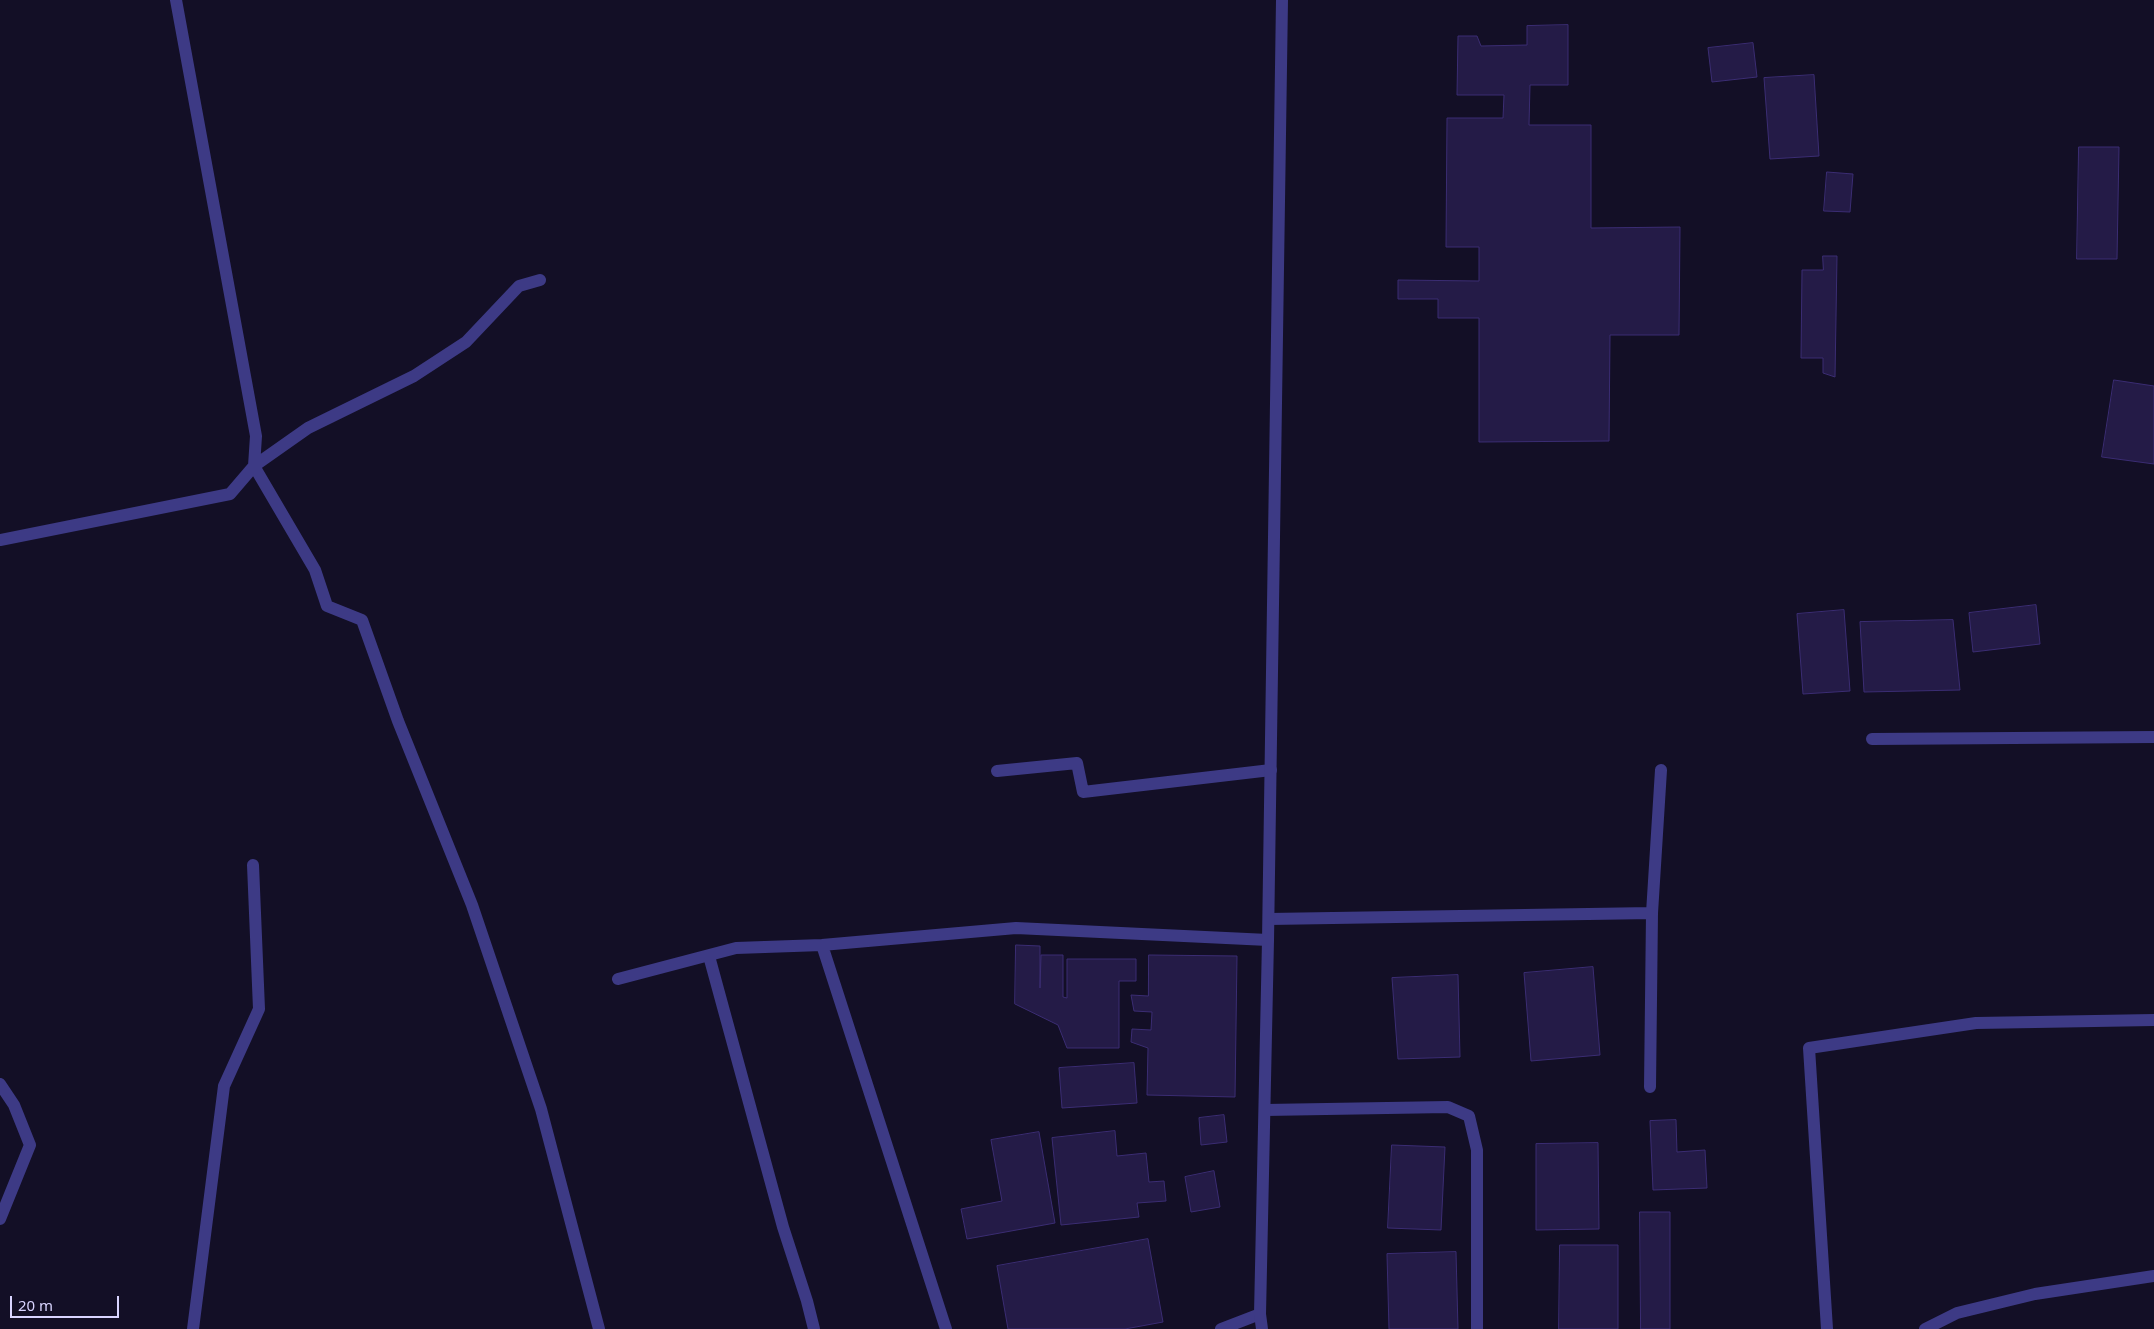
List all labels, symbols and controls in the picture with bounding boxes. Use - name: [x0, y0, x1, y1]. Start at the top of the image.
- scale bar: [12, 1286, 121, 1318]
- text: 20 m: [18, 1295, 53, 1315]

